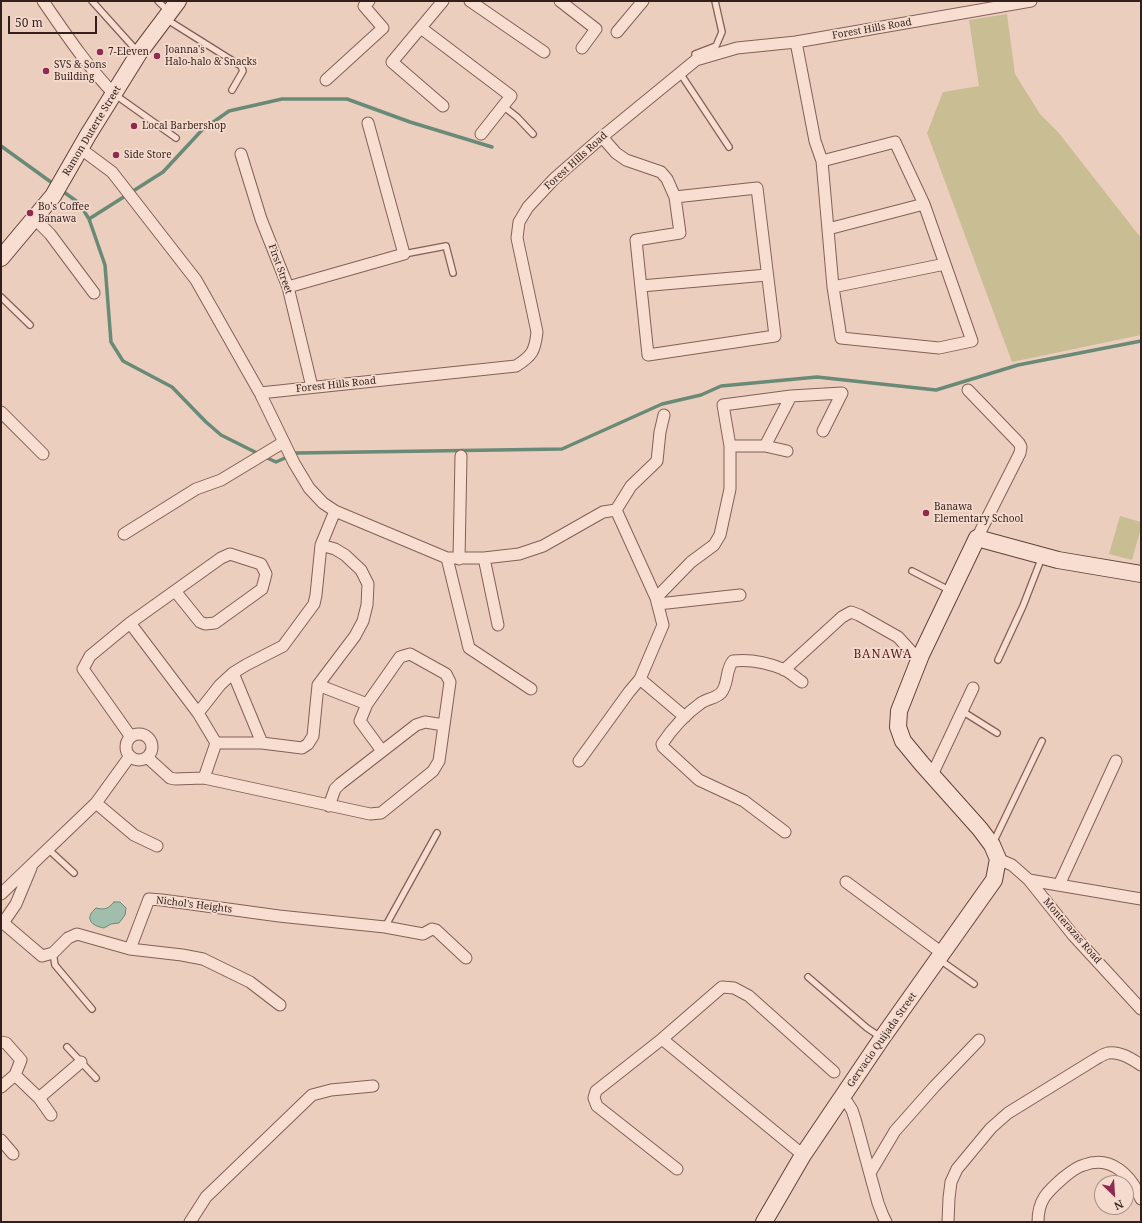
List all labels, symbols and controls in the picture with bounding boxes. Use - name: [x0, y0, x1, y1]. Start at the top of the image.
- scale bar: [10, 8, 99, 34]
- text: 50 m: [15, 14, 43, 31]
- street label: Forest Hills Road: [831, 16, 913, 42]
- place label: Joanna's Halo-halo & Snacks: [165, 44, 257, 68]
- place label: 7-Eleven: [108, 46, 149, 58]
- marker: 7-Eleven: [95, 47, 105, 57]
- marker: Joanna's Halo-halo & Snacks: [152, 51, 162, 61]
- place label: SVS & Sons Building: [54, 59, 106, 82]
- marker: SVS & Sons Building: [41, 66, 51, 76]
- street label: Ramon Duterte Street: [60, 84, 124, 178]
- place label: Local Barbershop: [142, 120, 226, 132]
- marker: Local Barbershop: [129, 121, 139, 131]
- street label: Forest Hills Road: [542, 130, 610, 192]
- place label: Side Store: [124, 149, 172, 161]
- marker: Side Store: [111, 150, 121, 160]
- place label: Bo's Coffee Banawa: [38, 201, 89, 224]
- marker: Bo's Coffee Banawa: [25, 208, 35, 218]
- street label: First Street: [265, 242, 295, 296]
- street label: Forest Hills Road: [295, 375, 377, 395]
- place label: Banawa Elementary School: [934, 501, 1023, 524]
- marker: Banawa Elementary School: [921, 508, 931, 518]
- district label: BANAWA: [853, 648, 913, 662]
- street label: Nichol's Heights: [155, 894, 233, 916]
- street label: Monterazas Road: [1040, 896, 1104, 966]
- street label: Gervacio Quijada Street: [845, 990, 919, 1090]
- north arrow: [1094, 1175, 1134, 1215]
- text: N: [1112, 1197, 1126, 1214]

